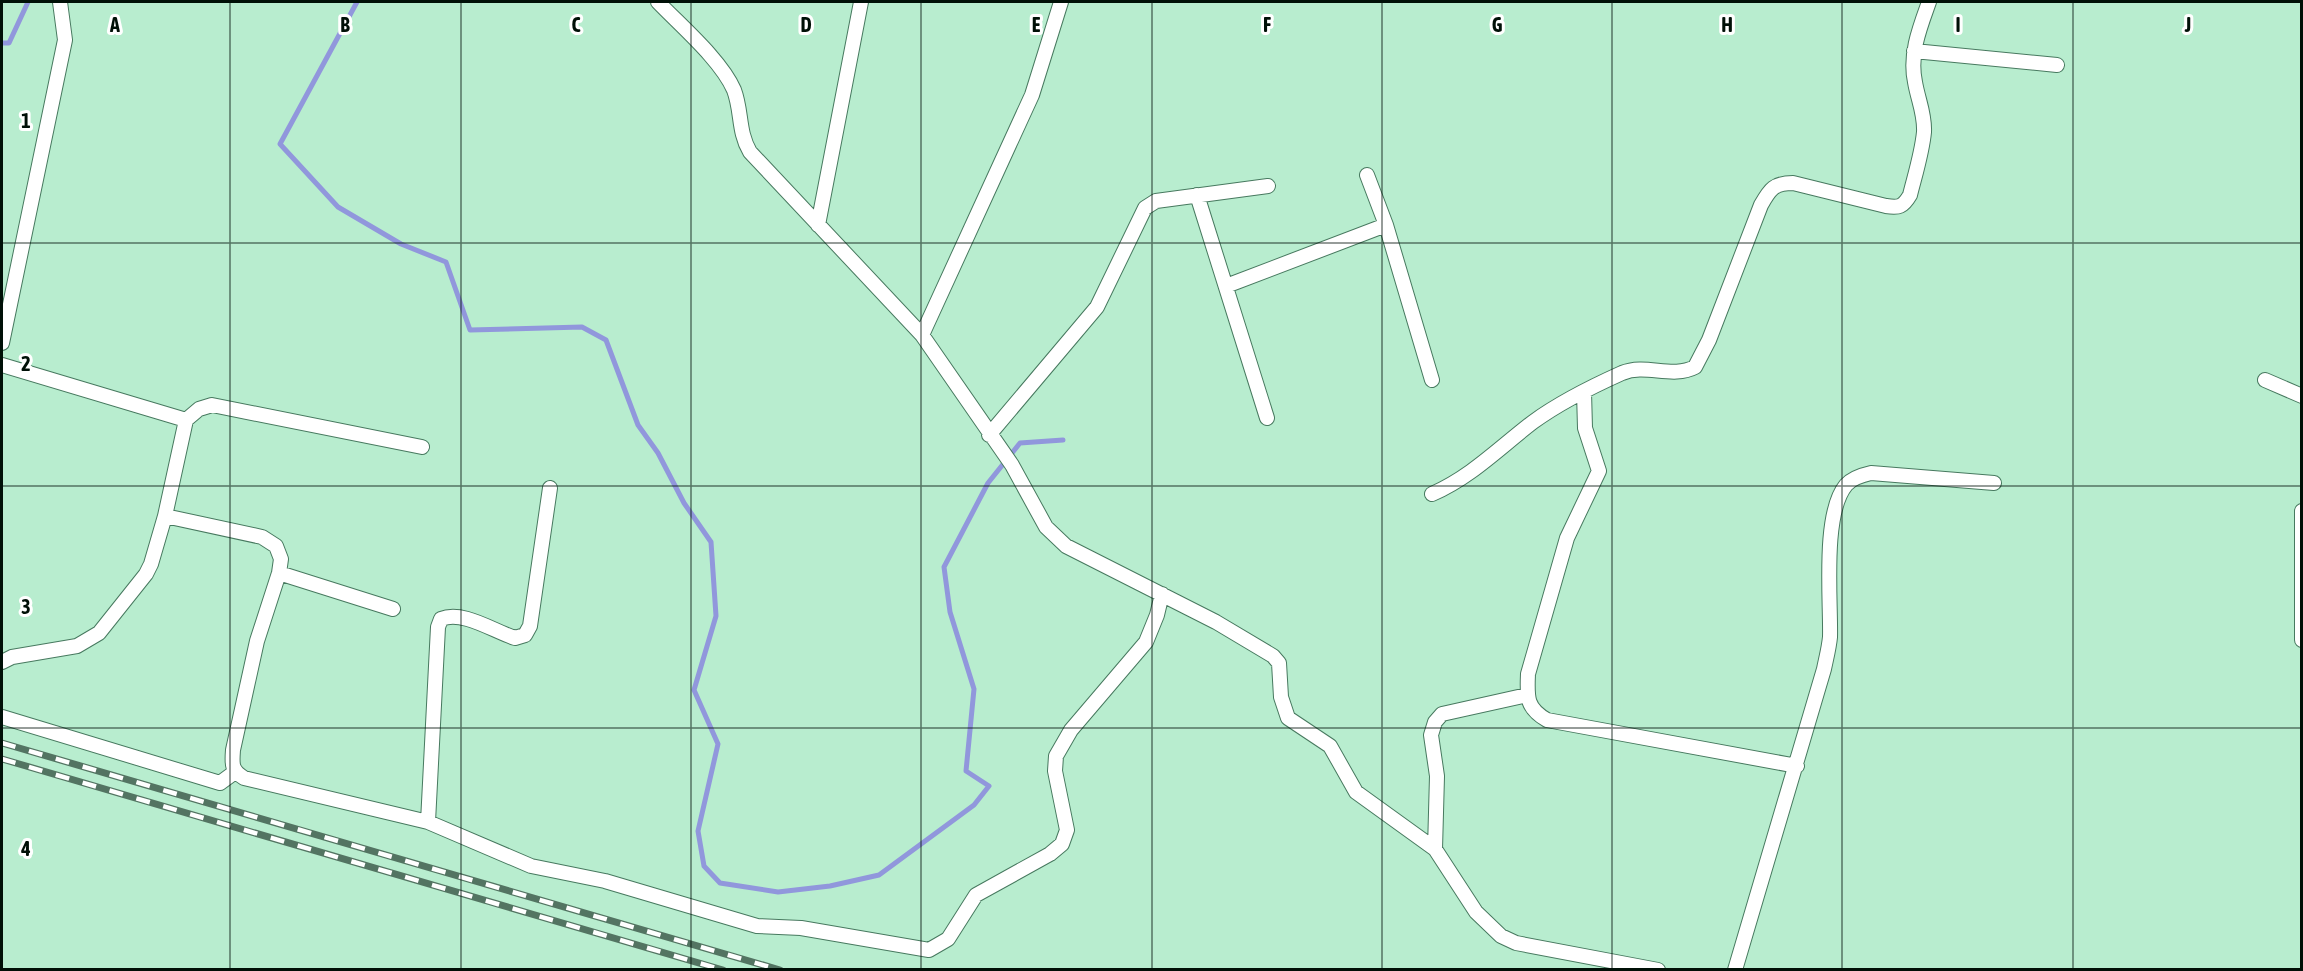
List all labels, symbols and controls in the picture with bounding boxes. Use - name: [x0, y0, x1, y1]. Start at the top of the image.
- text: A: [109, 13, 120, 36]
- text: B: [340, 13, 350, 36]
- text: C: [572, 13, 581, 36]
- text: D: [800, 13, 812, 36]
- text: E: [1032, 13, 1041, 36]
- text: F: [1263, 13, 1271, 36]
- text: G: [1492, 13, 1503, 36]
- text: H: [1721, 13, 1733, 36]
- text: I: [1955, 13, 1961, 36]
- text: J: [2184, 13, 2191, 36]
- text: 1: [21, 109, 31, 132]
- text: 2: [21, 352, 31, 375]
- text: 3: [21, 595, 31, 618]
- text: 4: [20, 837, 31, 860]

